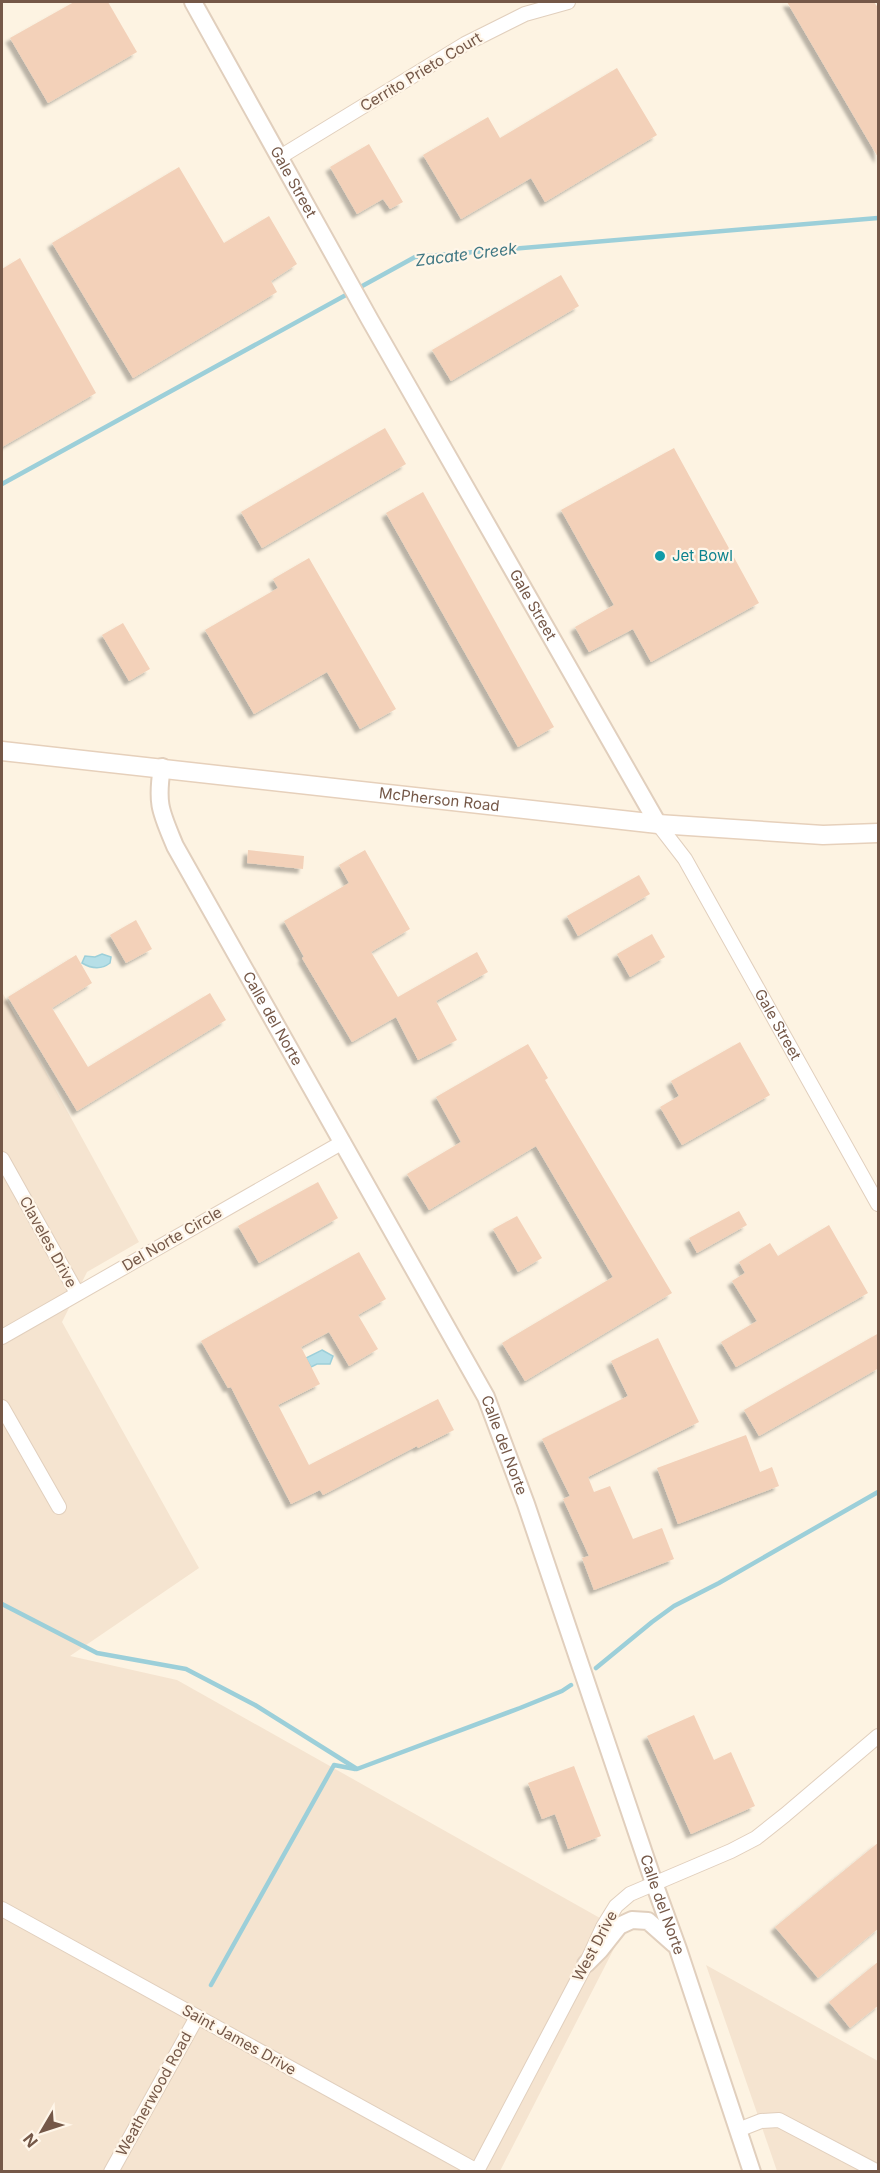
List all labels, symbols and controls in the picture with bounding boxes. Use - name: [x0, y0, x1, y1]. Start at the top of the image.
- street label: Cerrito Prieto Court: [356, 28, 485, 115]
- street label: Gale Street: [266, 143, 321, 221]
- water label: Zacate Creek: [414, 238, 518, 270]
- place label: Jet Bowl: [672, 546, 733, 565]
- marker: Jet Bowl: [653, 549, 667, 563]
- street label: Gale Street: [505, 566, 561, 644]
- street label: McPherson Road: [378, 783, 501, 815]
- street label: Calle del Norte: [239, 968, 307, 1069]
- street label: Gale Street: [751, 985, 806, 1063]
- street label: Claveles Drive: [16, 1193, 81, 1291]
- street label: Del Norte Circle: [118, 1202, 225, 1275]
- street label: Calle del Norte: [477, 1392, 532, 1498]
- street label: Calle del Norte: [636, 1852, 689, 1957]
- street label: West Drive: [568, 1907, 621, 1984]
- street label: Saint James Drive: [179, 2000, 300, 2079]
- street label: Weatherwood Road: [112, 2028, 196, 2159]
- north arrow: [12, 2101, 72, 2161]
- text: N: [19, 2129, 42, 2151]

